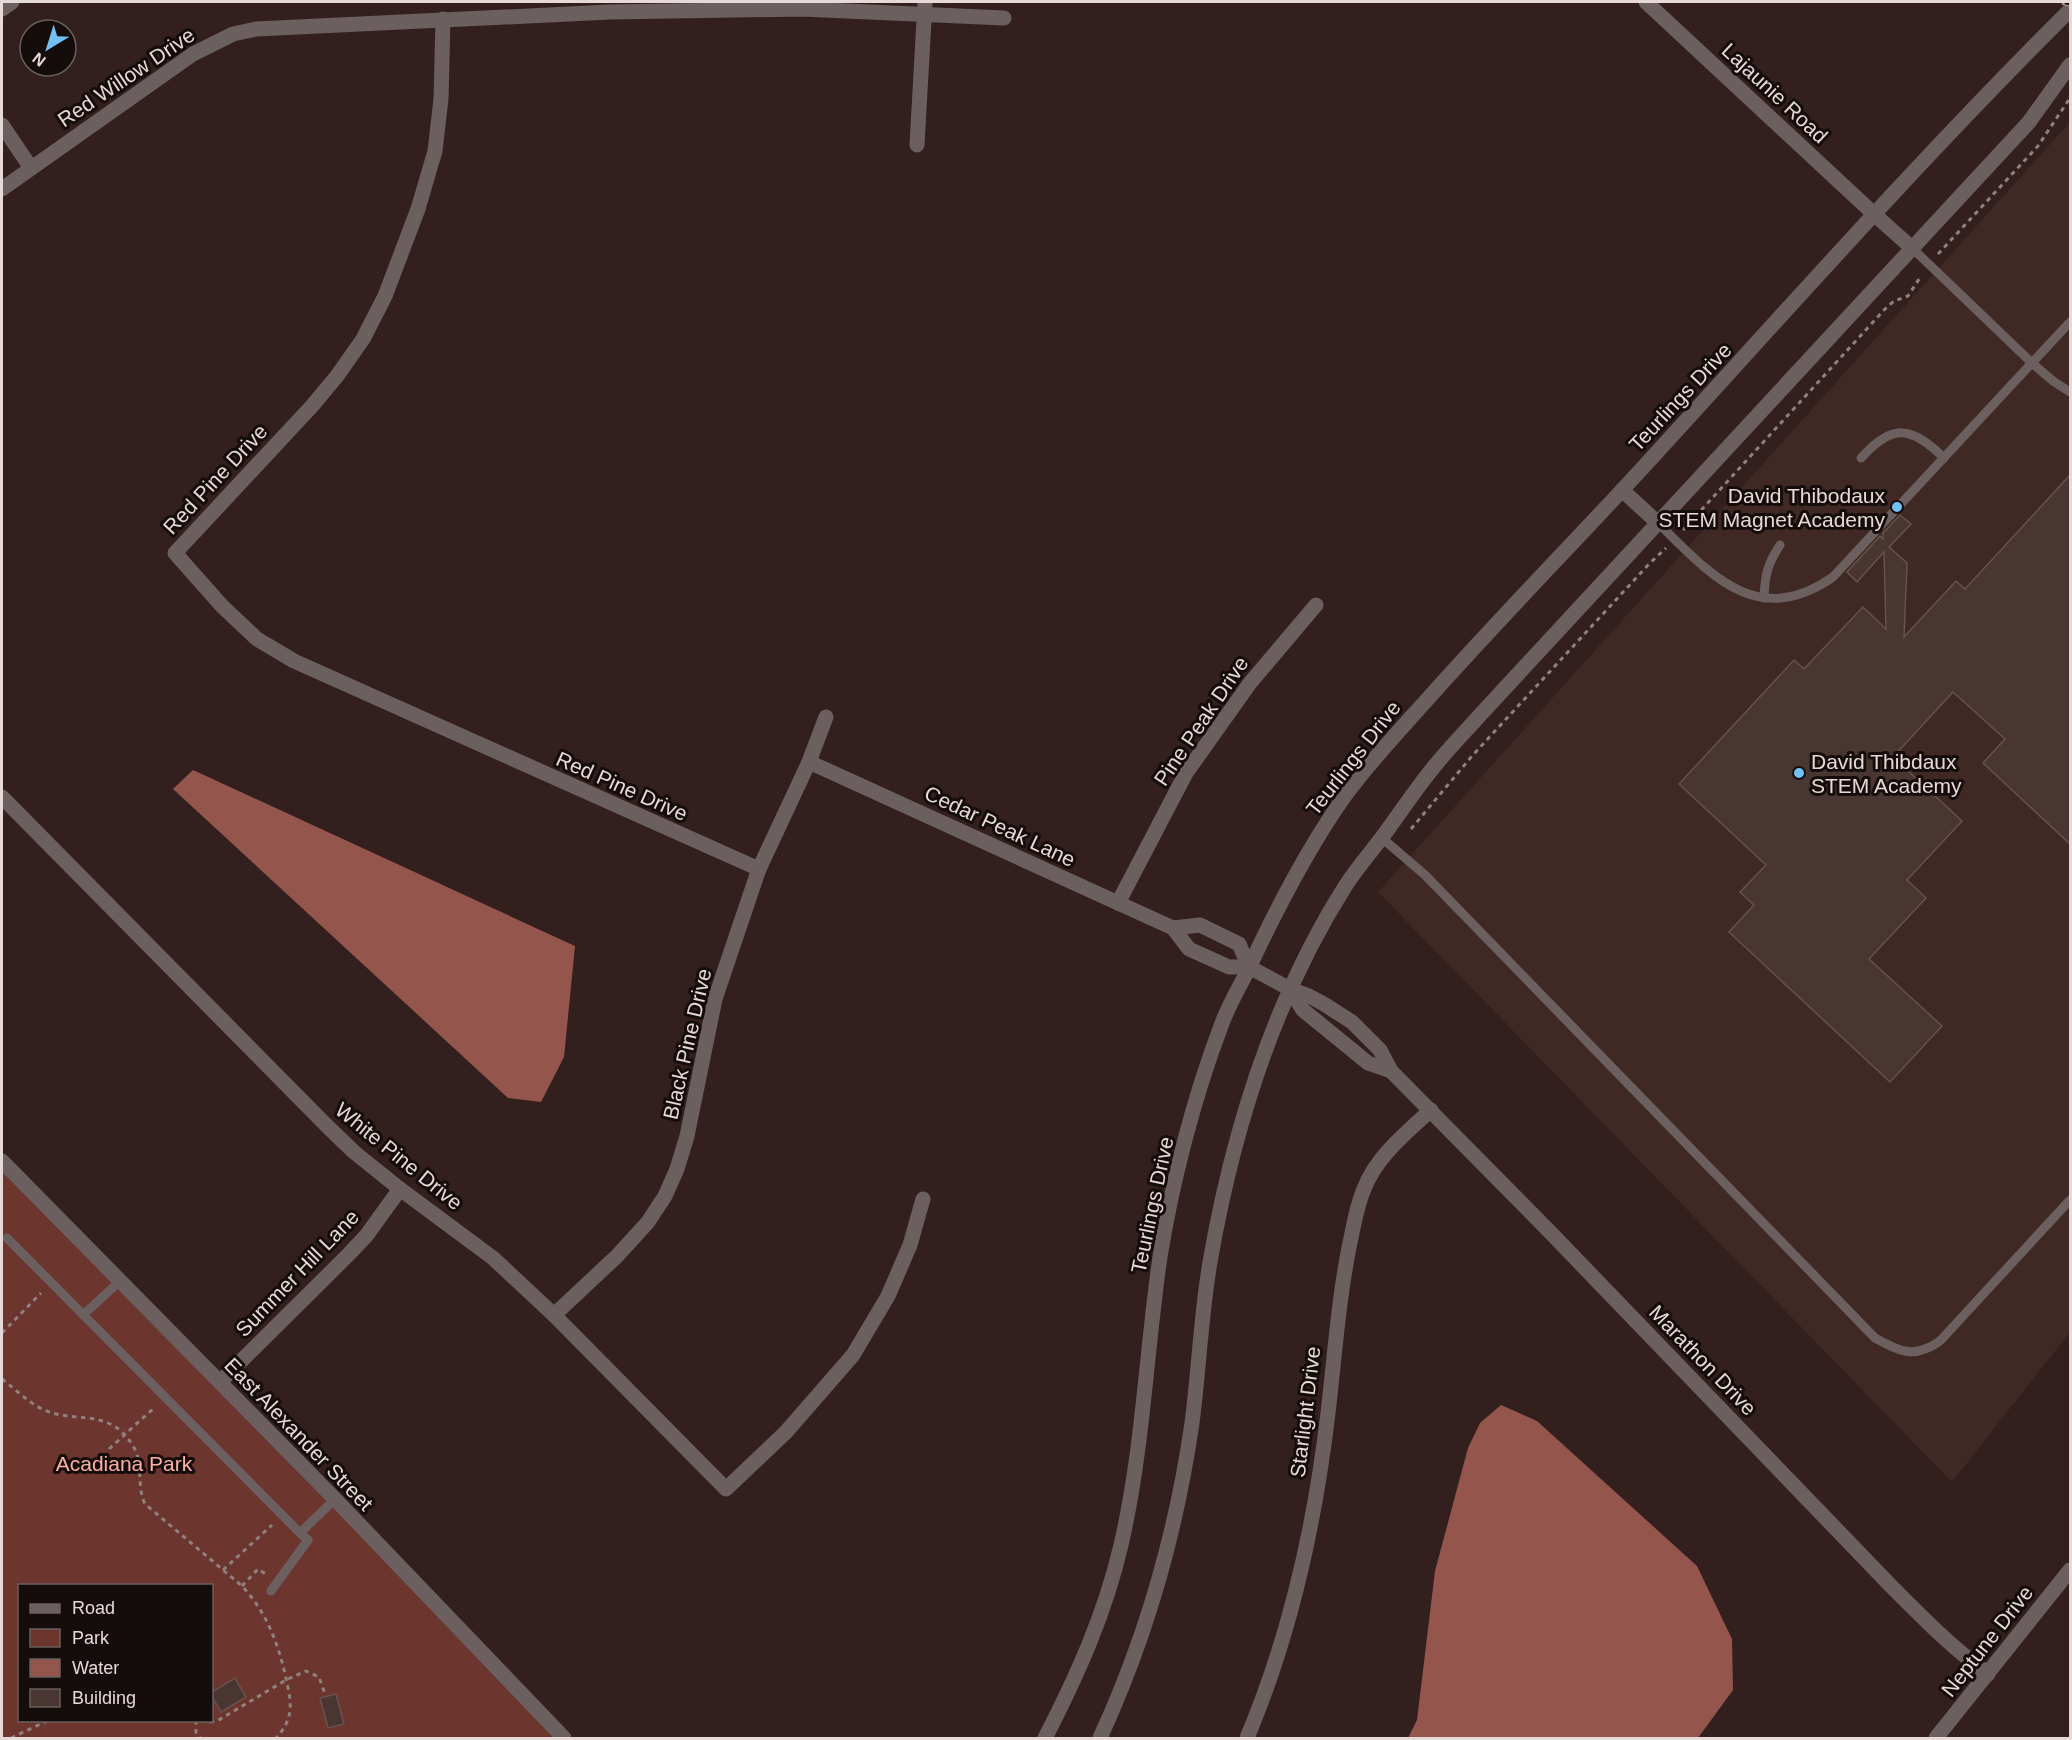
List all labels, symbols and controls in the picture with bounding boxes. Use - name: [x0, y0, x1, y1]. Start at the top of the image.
- north arrow: [18, 18, 78, 78]
- street label: Red Willow Drive: [53, 23, 199, 131]
- street label: Lajaunie Road: [1718, 38, 1832, 148]
- text: N: [29, 49, 49, 70]
- street label: Teurlings Drive: [1624, 338, 1736, 456]
- street label: Red Pine Drive: [158, 420, 272, 538]
- place label: David Thibodaux STEM Magnet Academy: [1659, 484, 1885, 531]
- marker: David Thibodaux STEM Magnet Academy: [1890, 500, 1904, 514]
- street label: Pine Peak Drive: [1149, 652, 1253, 790]
- street label: Teurlings Drive: [1301, 696, 1405, 820]
- street label: Red Pine Drive: [553, 747, 691, 825]
- place label: David Thibdaux STEM Academy: [1811, 750, 1962, 797]
- marker: David Thibdaux STEM Academy: [1792, 766, 1806, 780]
- street label: Cedar Peak Lane: [921, 781, 1079, 871]
- street label: Black Pine Drive: [658, 966, 716, 1122]
- street label: White Pine Drive: [331, 1098, 467, 1214]
- street label: Teurlings Drive: [1126, 1135, 1178, 1275]
- street label: Summer Hill Lane: [231, 1205, 363, 1341]
- street label: Marathon Drive: [1645, 1300, 1761, 1420]
- street label: Starlight Drive: [1286, 1345, 1324, 1479]
- street label: East Alexander Street: [220, 1353, 378, 1515]
- park label: Acadiana Park: [56, 1452, 193, 1475]
- street label: Neptune Drive: [1937, 1581, 2037, 1701]
- legend: [18, 1584, 213, 1722]
- text: Road: [72, 1598, 115, 1618]
- text: Park: [72, 1628, 110, 1648]
- text: Water: [72, 1658, 119, 1678]
- text: Building: [72, 1688, 136, 1708]

